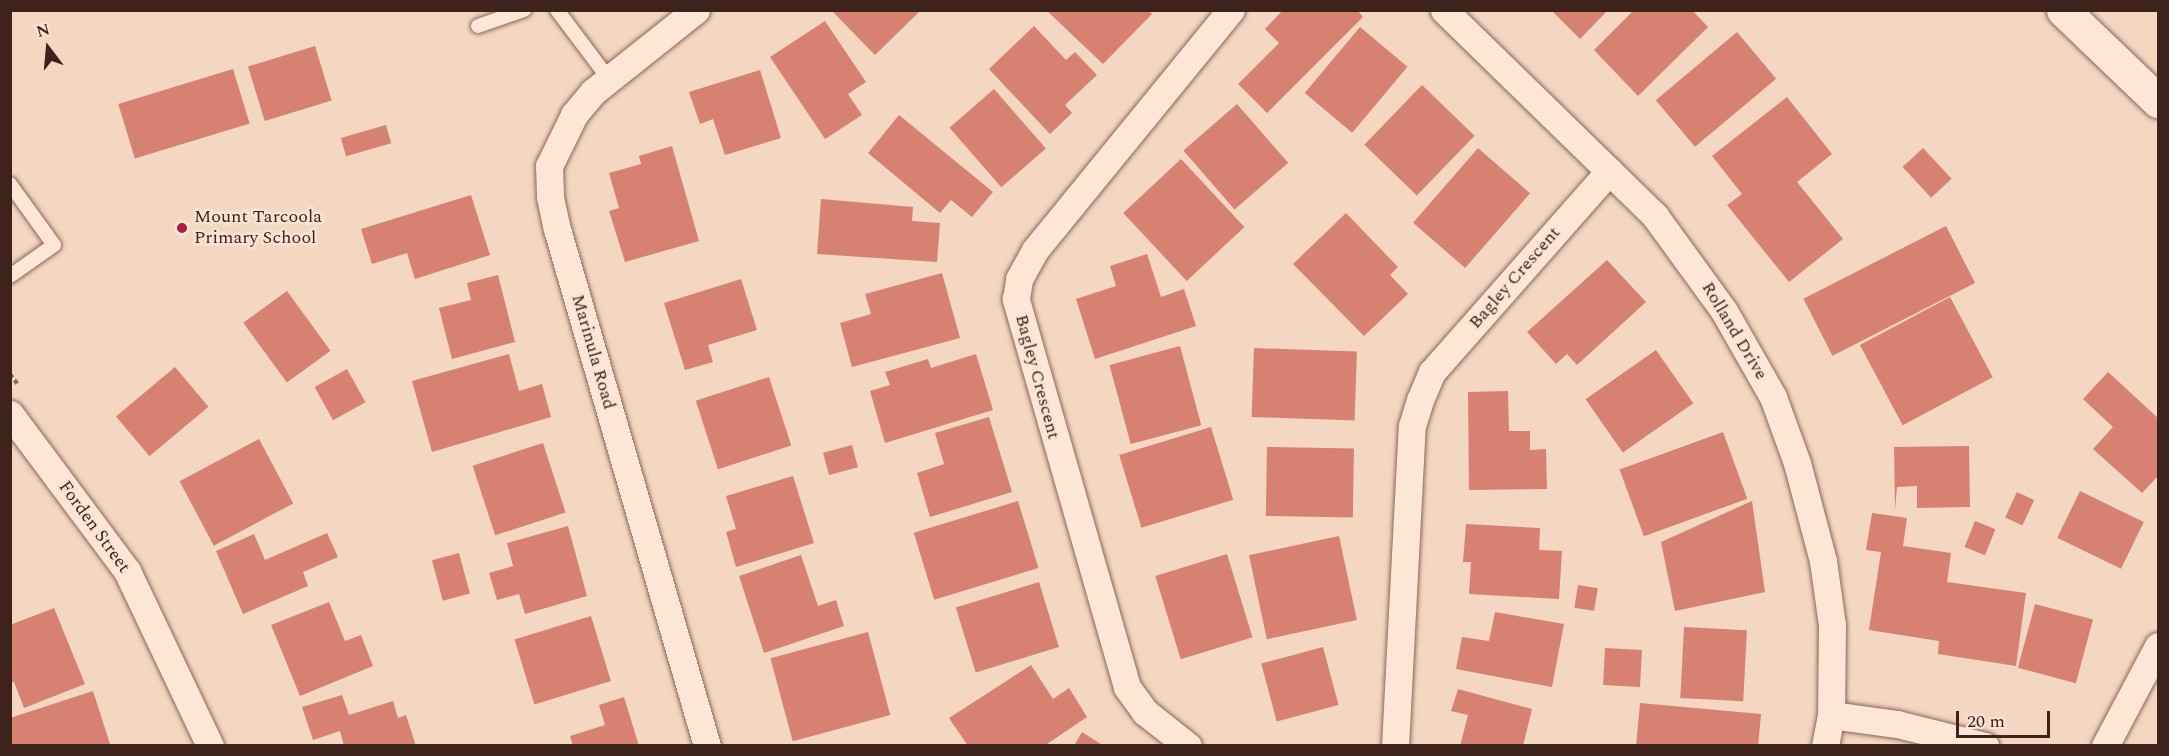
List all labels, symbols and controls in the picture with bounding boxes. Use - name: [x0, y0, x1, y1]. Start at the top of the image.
- text: N: [33, 17, 53, 44]
- north arrow: [18, 18, 78, 78]
- place label: Mount Tarcoola Primary School: [194, 207, 322, 250]
- marker: Mount Tarcoola Primary School: [175, 221, 189, 235]
- street label: Bagley Crescent: [1465, 223, 1565, 333]
- street label: Rolland Drive: [1696, 278, 1772, 384]
- street label: Marinula Road: [566, 292, 620, 412]
- street label: Bagley Crescent: [1010, 312, 1064, 442]
- street label: Forden Street: [53, 477, 135, 577]
- scale bar: [1959, 699, 2054, 737]
- text: 20 m: [1967, 708, 2005, 735]

